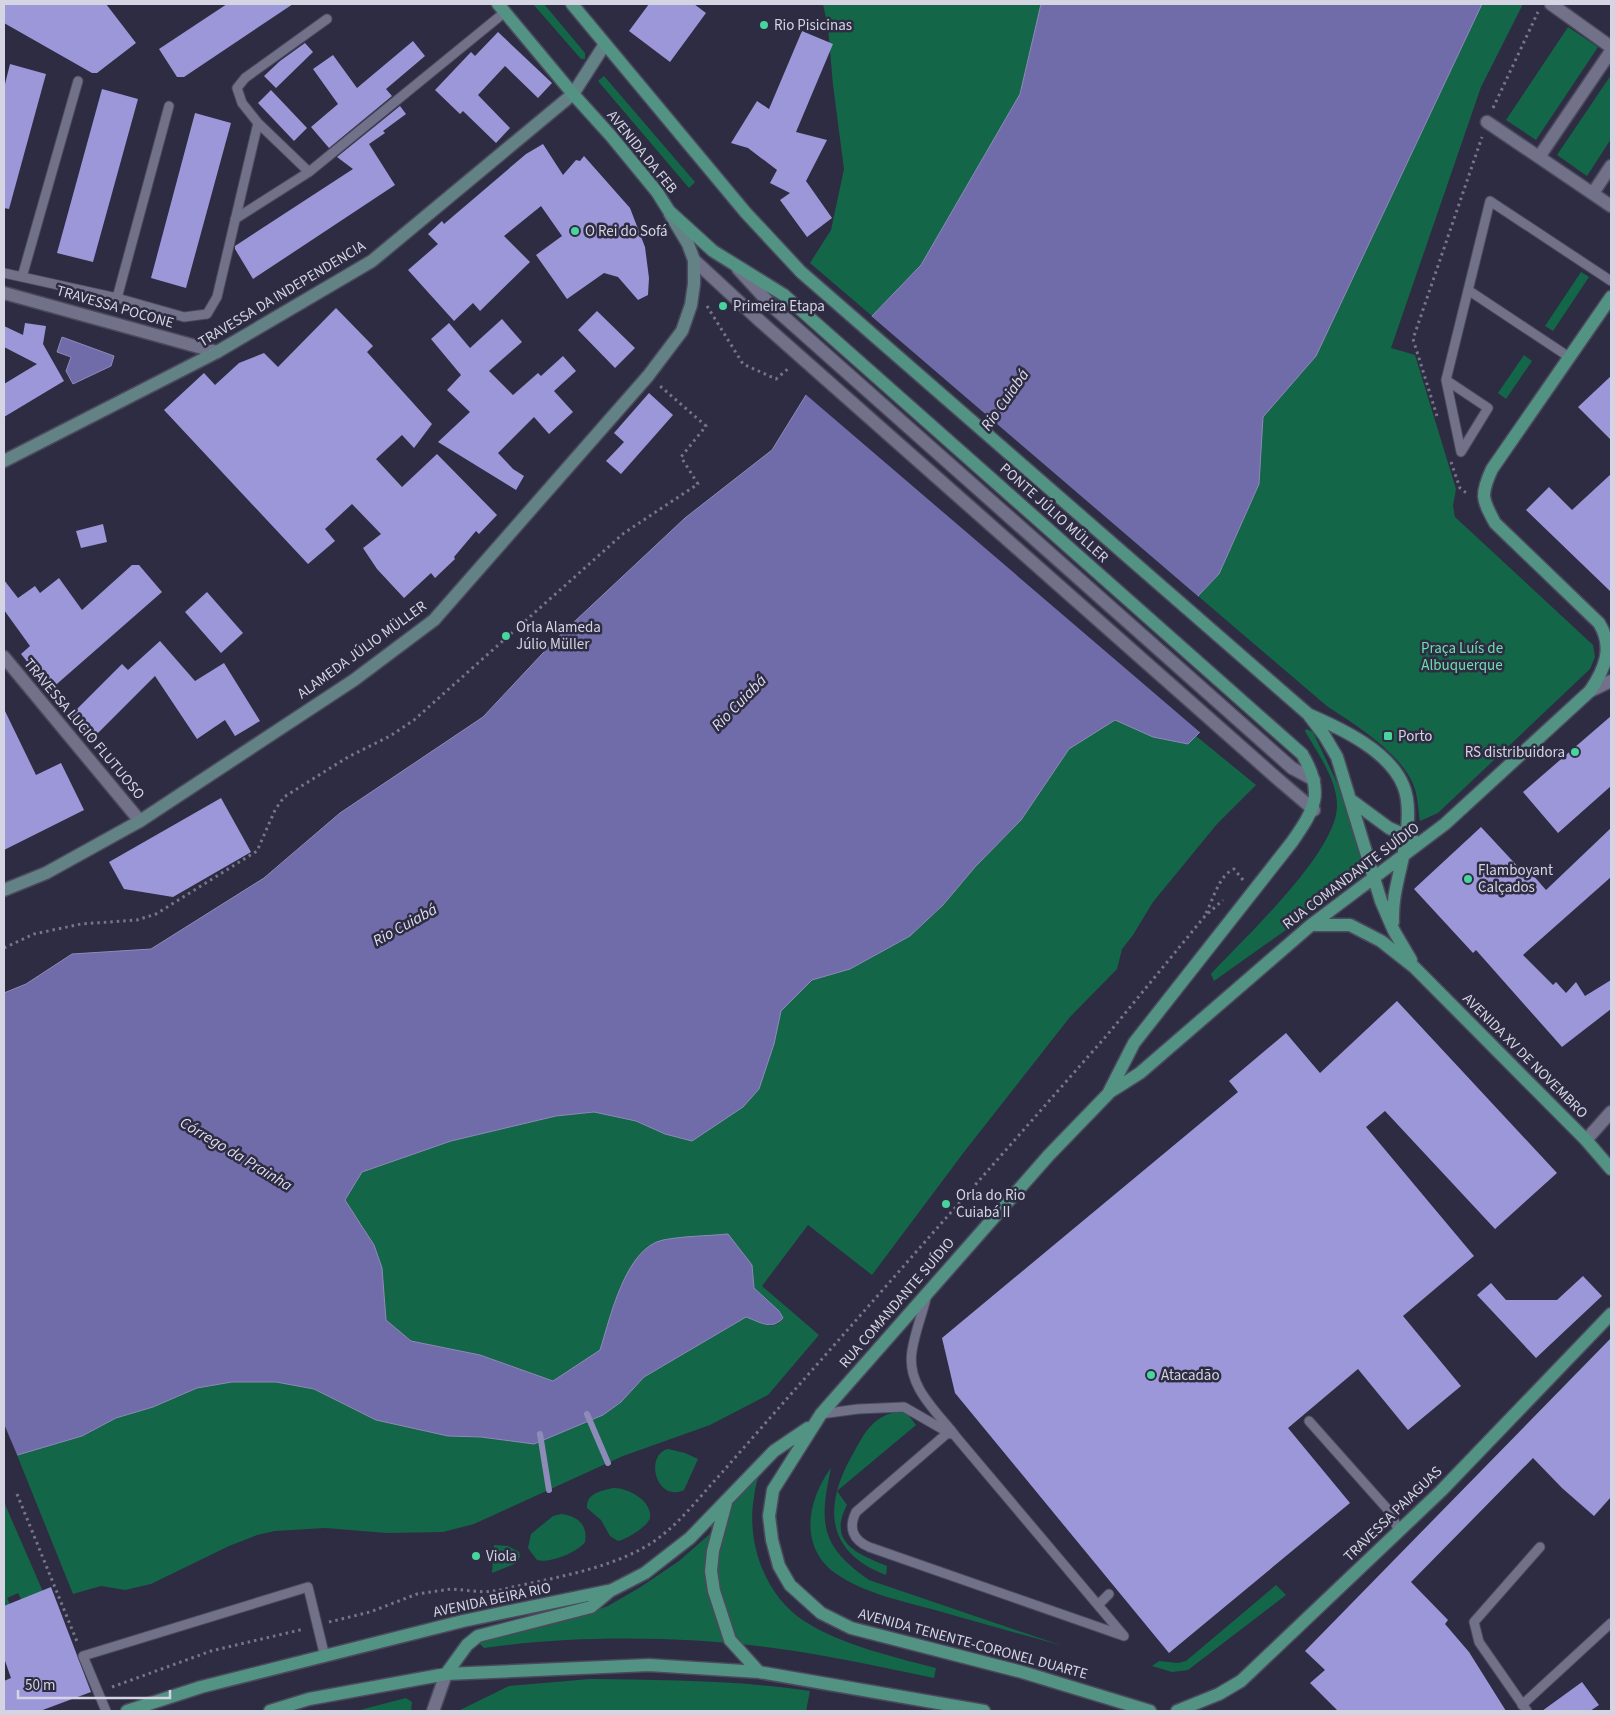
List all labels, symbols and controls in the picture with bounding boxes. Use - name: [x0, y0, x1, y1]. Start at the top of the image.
- place label: Rio Pisicinas: [774, 15, 852, 36]
- marker: Rio Pisicinas: [758, 19, 770, 31]
- street label: AVENIDA DA FEB: [602, 106, 682, 198]
- place label: O Rei do Sofá: [585, 221, 668, 242]
- marker: O Rei do Sofá: [569, 225, 581, 237]
- street label: TRAVESSA DA INDEPENDENCIA: [194, 235, 370, 352]
- street label: TRAVESSA POCONE: [54, 280, 176, 334]
- place label: Primeira Etapa: [733, 296, 825, 317]
- marker: Primeira Etapa: [717, 300, 729, 312]
- water label: Rio Cuiabá: [976, 364, 1034, 435]
- street label: PONTE JÚLIO MÜLLER: [995, 458, 1113, 568]
- street label: ALAMEDA JÚLIO MÜLLER: [293, 596, 431, 704]
- place label: Orla Alameda Júlio Müller: [516, 617, 601, 655]
- marker: Orla Alameda Júlio Müller: [500, 630, 512, 642]
- park label: Praça Luís de Albuquerque: [1421, 638, 1503, 676]
- street label: TRAVESSA LUCIO FLUTUOSO: [19, 654, 149, 804]
- water label: Rio Cuiabá: [707, 670, 772, 736]
- place label: Porto: [1398, 726, 1432, 747]
- marker: Porto: [1382, 730, 1394, 742]
- place label: RS distribuidora: [1465, 742, 1565, 763]
- marker: RS distribuidora: [1569, 746, 1581, 758]
- street label: RUA COMANDANTE SUÍDIO: [1278, 817, 1424, 935]
- place label: Flamboyant Calçados: [1478, 860, 1553, 898]
- marker: Flamboyant Calçados: [1462, 873, 1474, 885]
- water label: Rio Cuiabá: [369, 898, 442, 952]
- street label: AVENIDA XV DE NOVEMBRO: [1458, 989, 1592, 1123]
- water label: Córrego da Prainha: [176, 1112, 297, 1196]
- place label: Orla do Rio Cuiabá II: [956, 1185, 1025, 1223]
- marker: Orla do Rio Cuiabá II: [940, 1198, 952, 1210]
- street label: RUA COMANDANTE SUÍDIO: [834, 1233, 960, 1373]
- place label: Atacadão: [1161, 1365, 1220, 1386]
- marker: Atacadão: [1145, 1369, 1157, 1381]
- street label: TRAVESSA PAIAGUAS: [1339, 1461, 1447, 1567]
- place label: Viola: [486, 1546, 517, 1567]
- marker: Viola: [470, 1550, 482, 1562]
- street label: AVENIDA BEIRA RIO: [431, 1577, 553, 1623]
- street label: AVENIDA TENENTE-CORONEL DUARTE: [856, 1603, 1090, 1685]
- scale bar: [18, 1668, 170, 1700]
- text: 50 m: [25, 1675, 55, 1696]

